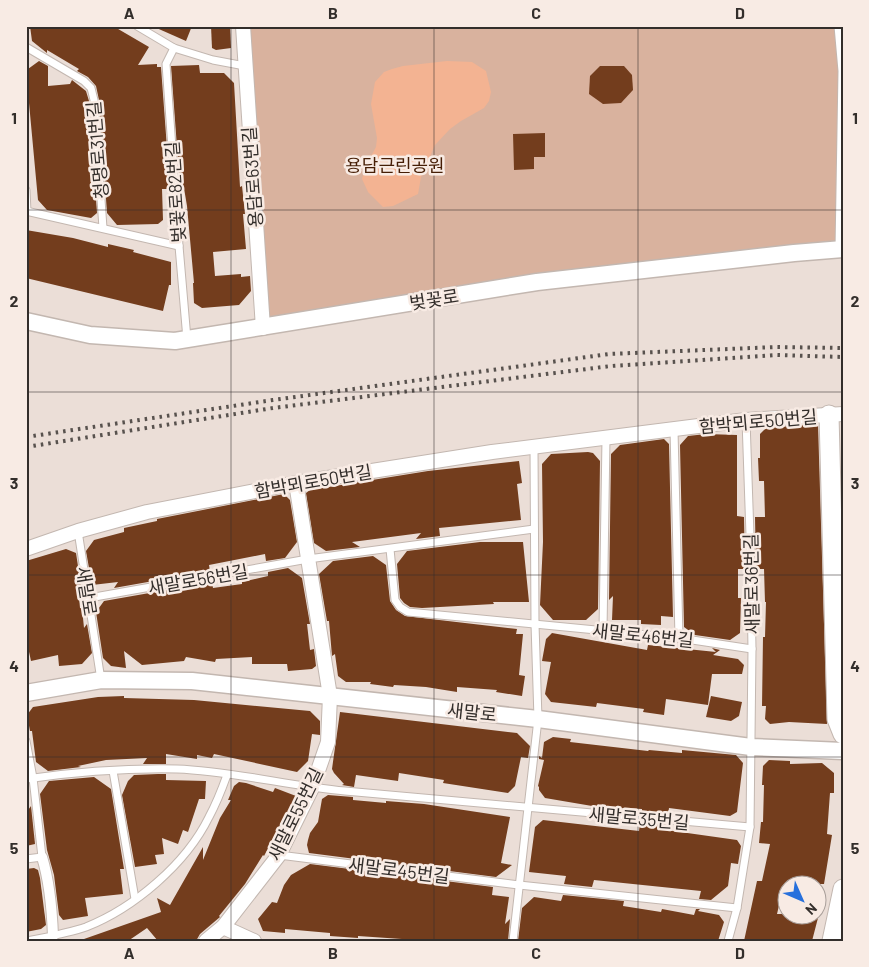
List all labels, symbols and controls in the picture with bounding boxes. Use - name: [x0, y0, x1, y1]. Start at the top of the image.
- text: A: [124, 3, 135, 22]
- text: B: [328, 3, 338, 22]
- text: C: [531, 3, 541, 22]
- text: D: [735, 3, 745, 22]
- street label: 청명로31번길: [82, 100, 112, 200]
- text: 1: [11, 108, 17, 127]
- text: 1: [852, 108, 858, 127]
- street label: 용담로63번길: [237, 126, 267, 228]
- street label: 벚꽃로82번길: [160, 140, 190, 244]
- park label: 용담근린공원: [345, 154, 445, 176]
- street label: 벚꽃로: [408, 284, 460, 314]
- text: 2: [10, 291, 19, 310]
- text: 2: [851, 291, 860, 310]
- street label: 함박뫼로50번길: [698, 405, 818, 437]
- street label: 함박뫼로50번길: [253, 460, 373, 502]
- text: 3: [10, 473, 18, 492]
- text: 3: [851, 473, 859, 492]
- street label: 새말로36번길: [739, 533, 763, 635]
- street label: 새말로56번길: [146, 559, 250, 599]
- street label: 새말로: [72, 565, 102, 617]
- street label: 새말로46번길: [591, 619, 695, 651]
- text: 4: [9, 656, 19, 675]
- text: 4: [850, 656, 860, 675]
- street label: 새말로: [446, 698, 498, 726]
- street label: 새말로55번길: [263, 764, 327, 864]
- street label: 새말로35번길: [588, 803, 690, 833]
- text: 5: [10, 838, 19, 857]
- text: 5: [851, 838, 860, 857]
- street label: 새말로45번길: [347, 853, 451, 887]
- north arrow: [776, 874, 826, 924]
- text: N: [802, 900, 821, 919]
- text: A: [124, 943, 135, 962]
- text: B: [328, 943, 338, 962]
- text: C: [531, 943, 541, 962]
- text: D: [735, 943, 745, 962]

